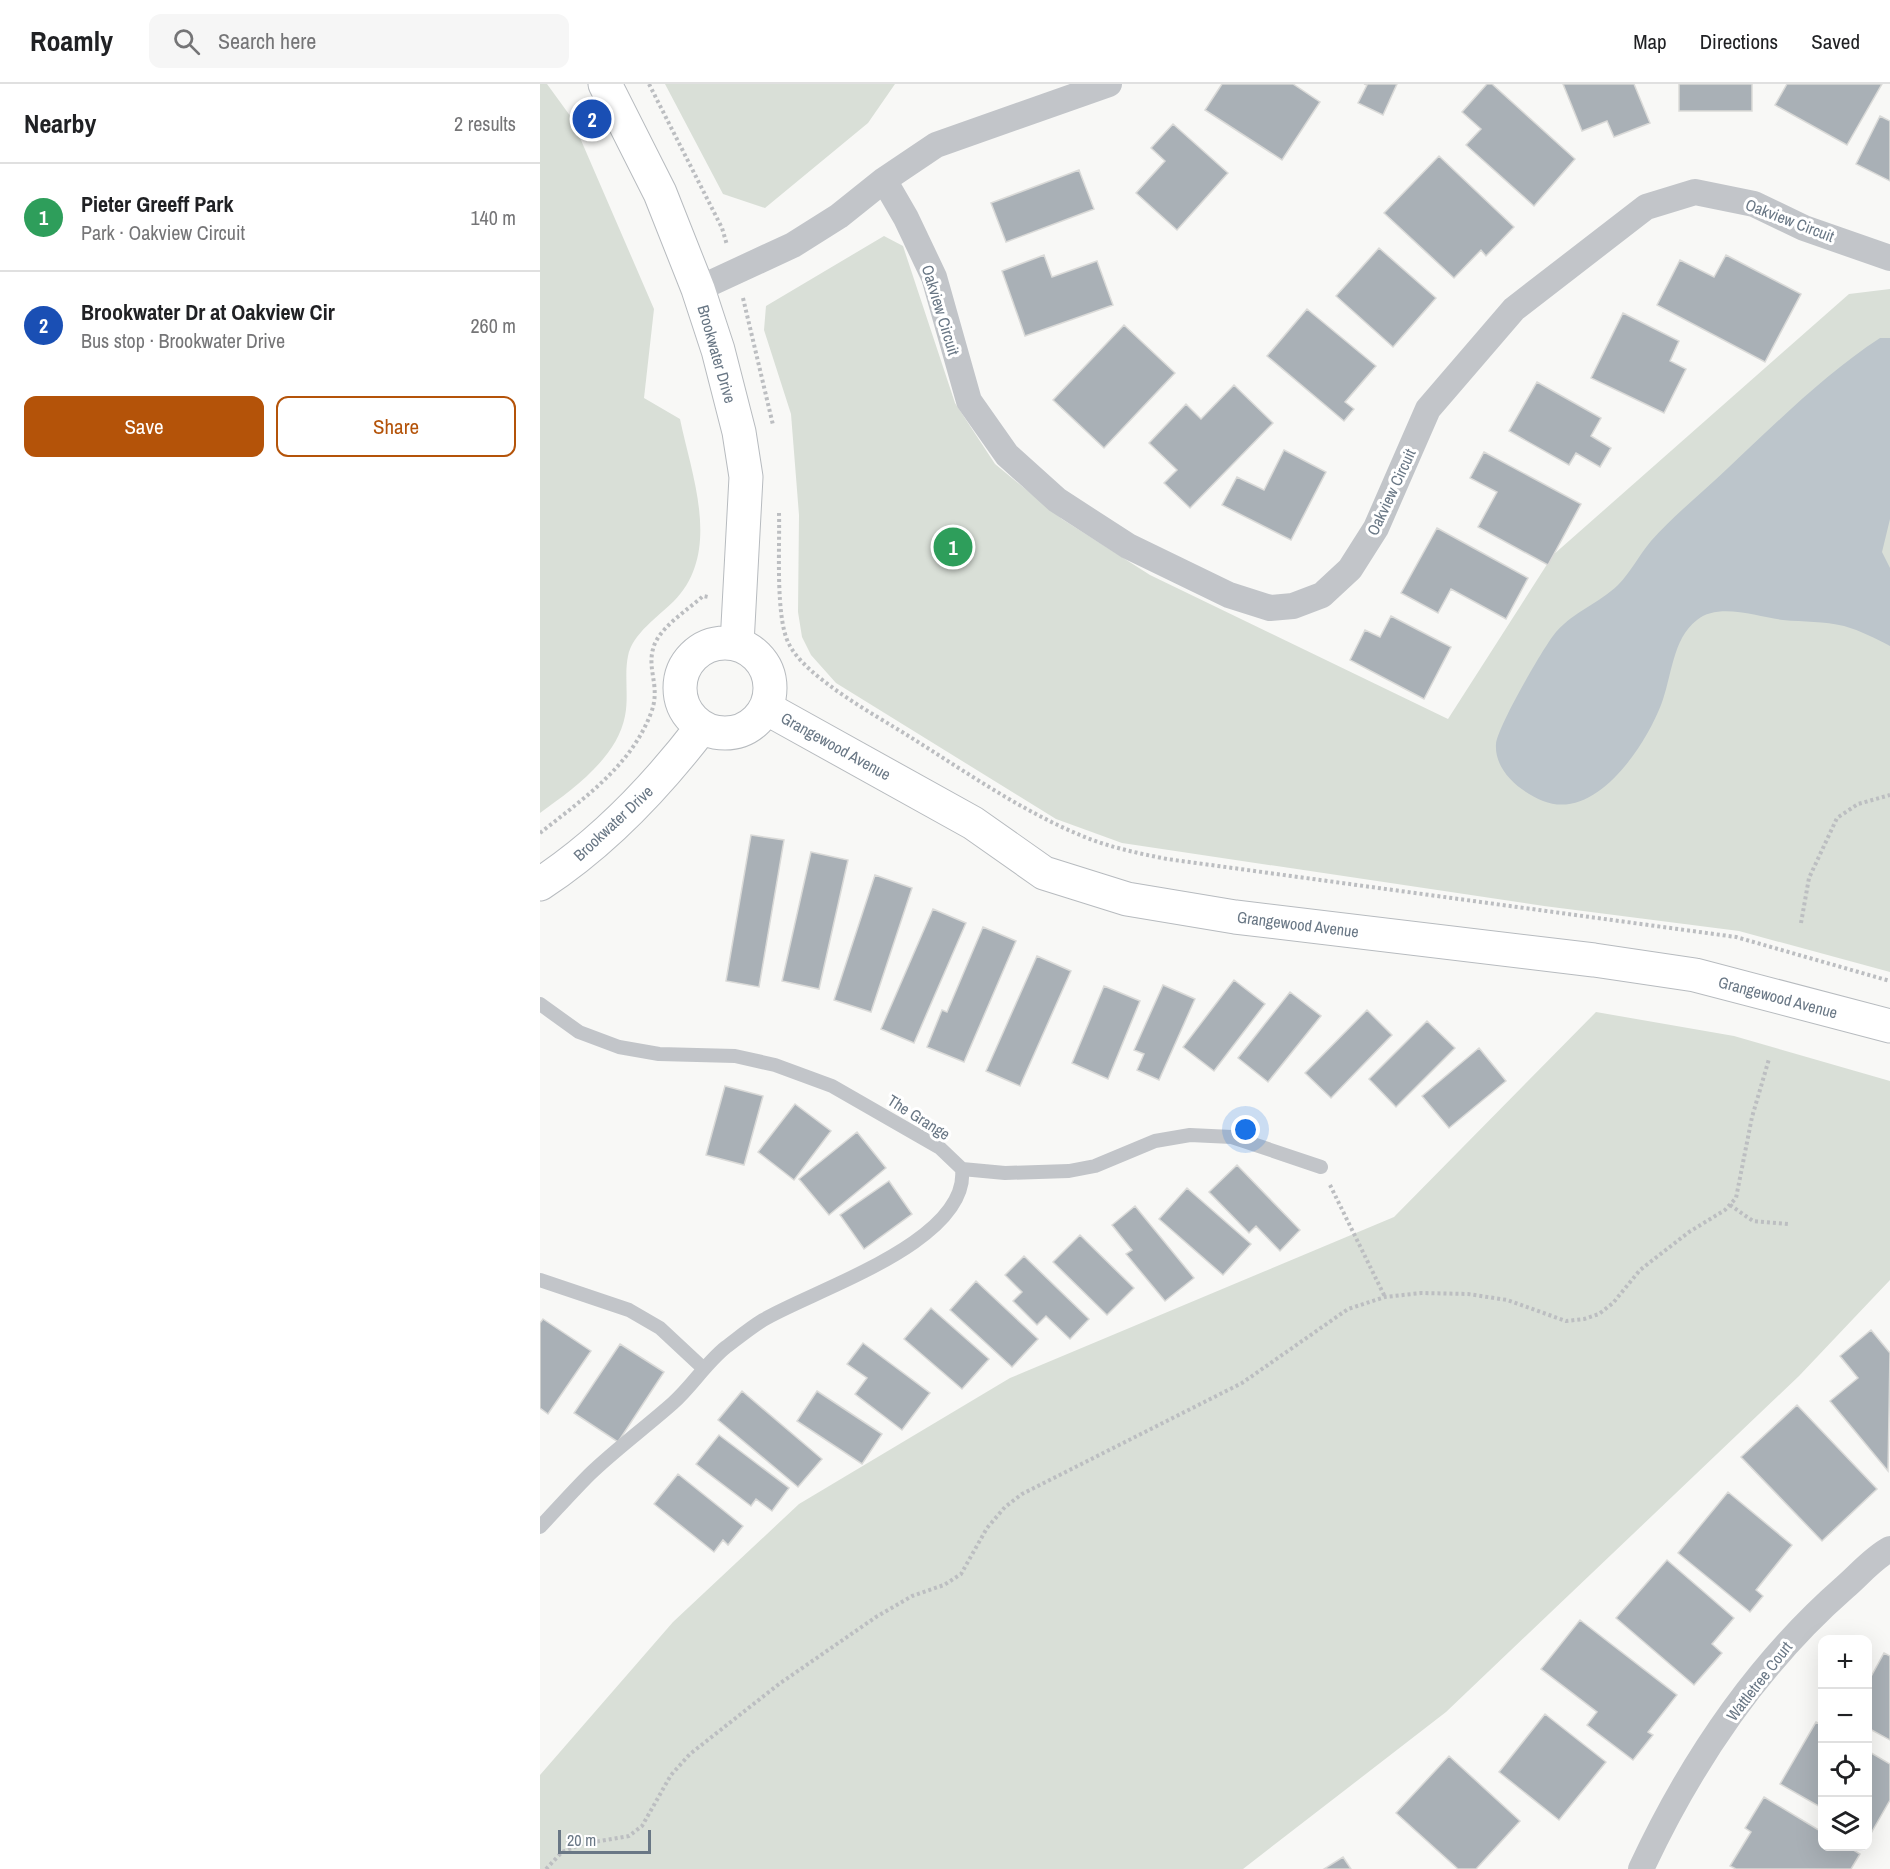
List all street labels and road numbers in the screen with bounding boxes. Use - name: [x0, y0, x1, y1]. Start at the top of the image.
- street label: Oakview Circuit: [1742, 193, 1838, 247]
- street label: Oakview Circuit: [917, 262, 965, 358]
- street label: Brookwater Drive: [692, 302, 742, 406]
- street label: Oakview Circuit: [1361, 445, 1421, 539]
- street label: Grangewood Avenue: [777, 707, 895, 785]
- street label: Brookwater Drive: [568, 780, 658, 866]
- street label: Grangewood Avenue: [1236, 906, 1360, 942]
- street label: Grangewood Avenue: [1716, 971, 1840, 1023]
- street label: The Grange: [883, 1089, 955, 1145]
- street label: Wattletree Court: [1721, 1637, 1797, 1725]

